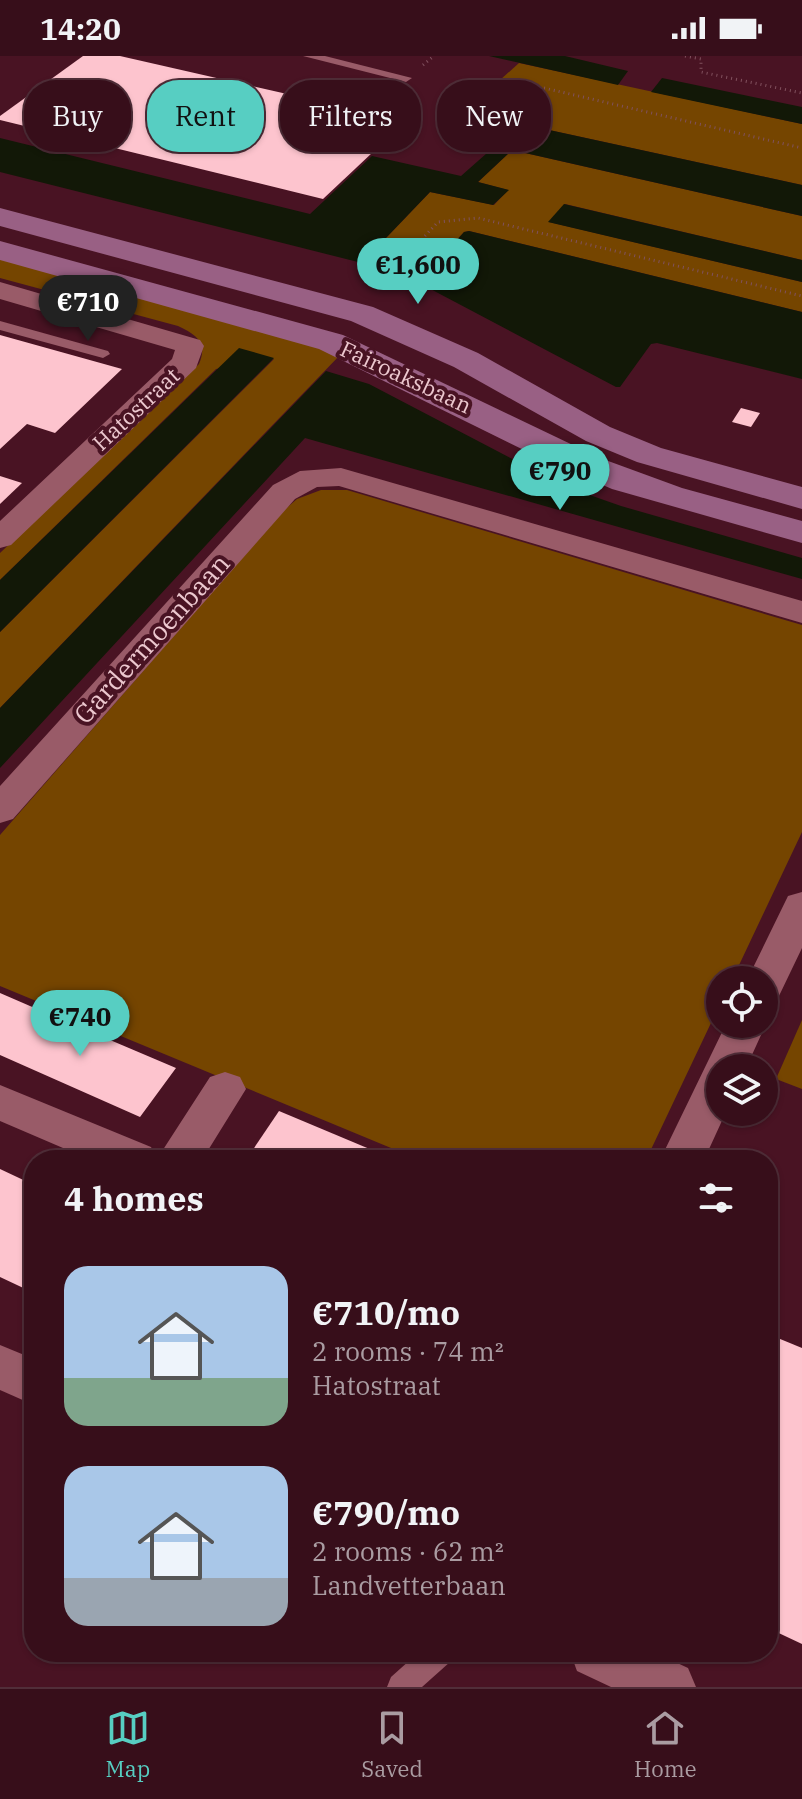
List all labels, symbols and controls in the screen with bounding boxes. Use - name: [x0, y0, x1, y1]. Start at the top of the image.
- text: 14:20: [40, 9, 121, 48]
- chip: Buy: [24, 80, 131, 152]
- chip: Rent: [147, 80, 264, 152]
- chip: Filters: [280, 80, 421, 152]
- chip: New: [437, 80, 551, 152]
- pin: €1,600: [353, 238, 483, 306]
- text: €1,600: [375, 247, 461, 281]
- pin: €710: [41, 275, 135, 343]
- text: €710: [57, 284, 119, 318]
- street label: Fairoaksbaan: [336, 334, 476, 420]
- street label: Hatostraat: [86, 361, 186, 456]
- pin: €790: [513, 444, 607, 512]
- text: €790: [529, 453, 591, 487]
- street label: Gardermoenbaan: [66, 546, 237, 730]
- map controls: [706, 966, 778, 1126]
- button: locate: [706, 966, 778, 1038]
- pin: €740: [33, 990, 127, 1058]
- text: €740: [49, 999, 111, 1033]
- button: layers: [706, 1054, 778, 1126]
- text: 4 homes: [64, 1176, 204, 1220]
- icon: filters: [694, 1176, 738, 1220]
- text: €710/mo: [312, 1290, 460, 1334]
- icon: home: [128, 1298, 224, 1394]
- text: 2 rooms · 74 m²: [312, 1334, 504, 1368]
- text: Hatostraat: [312, 1368, 441, 1402]
- text: €790/mo: [312, 1490, 460, 1534]
- icon: home: [128, 1498, 224, 1594]
- text: 2 rooms · 62 m²: [312, 1534, 504, 1568]
- text: Landvetterbaan: [312, 1568, 506, 1602]
- tab: Map: [106, 1706, 150, 1783]
- tab: Saved: [361, 1706, 423, 1783]
- tab: Home: [634, 1706, 696, 1783]

